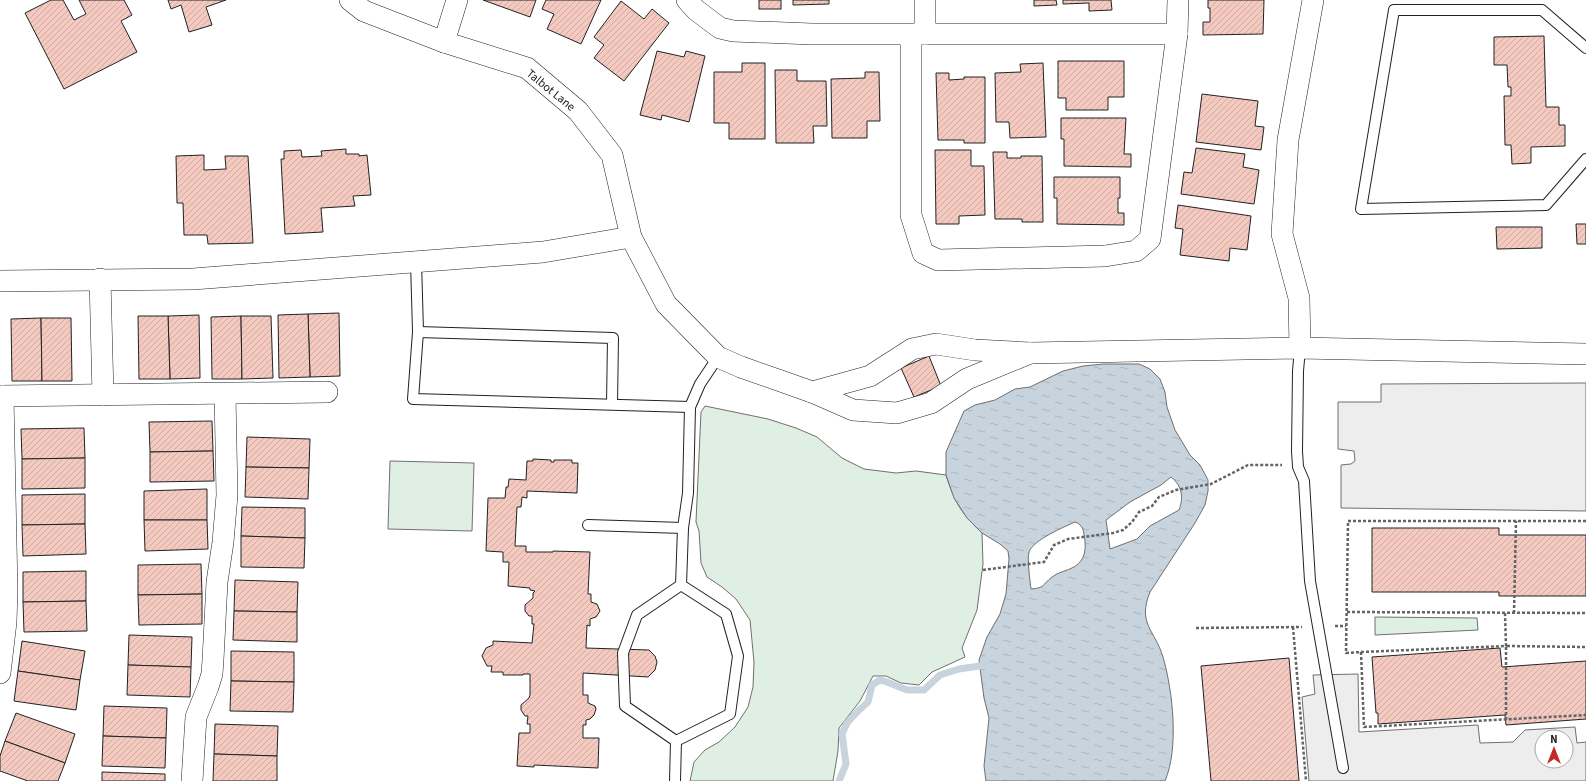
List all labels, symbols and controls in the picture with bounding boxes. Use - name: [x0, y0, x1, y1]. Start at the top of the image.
- street label: Talbot Lane: [523, 65, 579, 115]
- north arrow: [1534, 729, 1574, 769]
- text: N: [1550, 732, 1558, 747]

